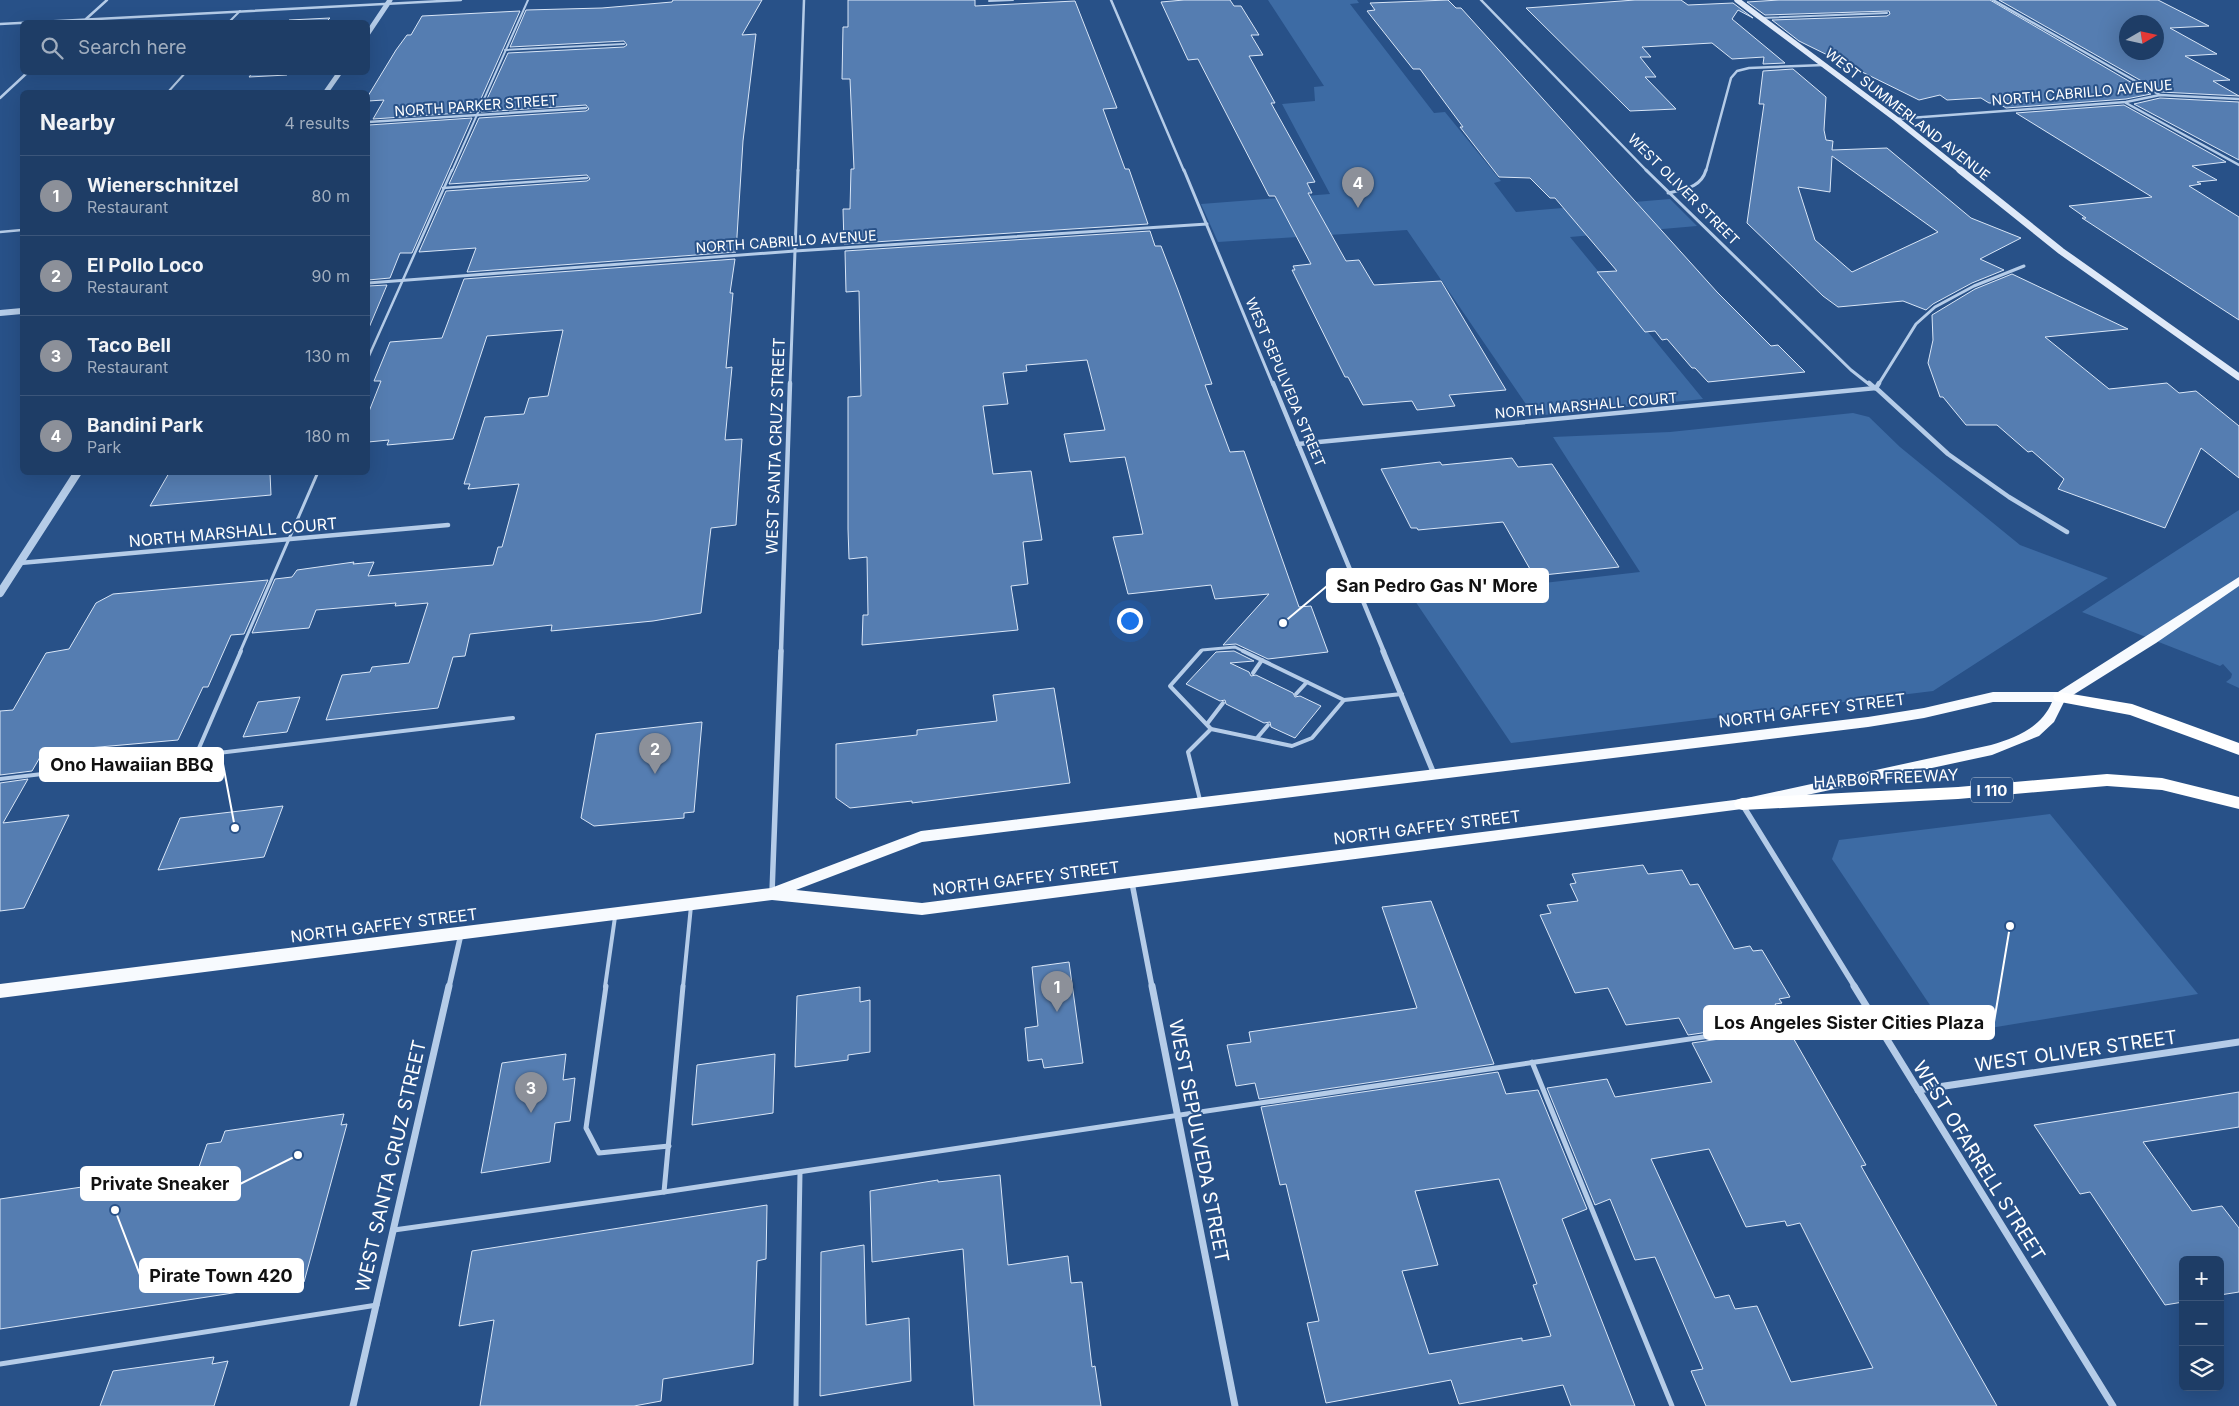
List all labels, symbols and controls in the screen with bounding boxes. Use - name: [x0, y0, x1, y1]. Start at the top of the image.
- north arrow: [2119, 15, 2164, 60]
- search box: [20, 20, 370, 75]
- icon: search: [38, 34, 66, 62]
- text: Search here: [78, 36, 187, 59]
- street label: WEST SUMMERLAND AVENUE: [1822, 44, 1994, 184]
- street label: NORTH CABRILLO AVENUE: [1991, 76, 2173, 108]
- street label: NORTH PARKER STREET: [394, 91, 558, 119]
- text: Nearby: [40, 110, 115, 135]
- text: 4 results: [285, 113, 350, 133]
- street label: WEST OLIVER STREET: [1625, 130, 1743, 248]
- pin: 4: [1342, 167, 1374, 208]
- text: Wienerschnitzel: [87, 174, 239, 197]
- text: 1: [53, 186, 59, 206]
- text: 80 m: [311, 186, 350, 206]
- text: Restaurant: [87, 197, 168, 217]
- street label: NORTH CABRILLO AVENUE: [695, 226, 877, 256]
- text: El Pollo Loco: [87, 254, 204, 277]
- text: 2: [51, 266, 61, 286]
- text: 90 m: [311, 266, 350, 286]
- text: Restaurant: [87, 277, 168, 297]
- street label: WEST SEPULVEDA STREET: [1243, 295, 1329, 469]
- text: Taco Bell: [87, 334, 171, 357]
- street label: WEST SANTA CRUZ STREET: [761, 337, 789, 555]
- text: 3: [51, 346, 61, 366]
- text: 130 m: [305, 346, 350, 366]
- text: Restaurant: [87, 357, 168, 377]
- street label: NORTH MARSHALL COURT: [1494, 389, 1678, 421]
- text: Bandini Park: [87, 414, 203, 437]
- text: 4: [51, 426, 61, 446]
- text: 180 m: [305, 426, 350, 446]
- text: Park: [87, 437, 121, 457]
- street label: NORTH MARSHALL COURT: [128, 513, 338, 551]
- callout: San Pedro Gas N' More: [1327, 569, 1548, 602]
- text: San Pedro Gas N' More: [1336, 575, 1538, 596]
- your location: [1117, 608, 1143, 634]
- street label: NORTH GAFFEY STREET: [1717, 689, 1907, 731]
- pin: 2: [639, 733, 671, 774]
- callout: Ono Hawaiian BBQ: [40, 748, 223, 781]
- text: Ono Hawaiian BBQ: [50, 754, 214, 775]
- street label: HARBOR FREEWAY: [1813, 764, 1959, 792]
- road number: I 110: [1971, 778, 2013, 802]
- street label: NORTH GAFFEY STREET: [1332, 806, 1522, 848]
- street label: NORTH GAFFEY STREET: [931, 857, 1121, 899]
- street label: NORTH GAFFEY STREET: [289, 904, 479, 946]
- pin: 1: [1041, 971, 1073, 1012]
- callout: Los Angeles Sister Cities Plaza: [1704, 1006, 1994, 1039]
- text: Los Angeles Sister Cities Plaza: [1714, 1012, 1984, 1033]
- street label: WEST SEPULVEDA STREET: [1164, 1018, 1234, 1264]
- street label: WEST OLIVER STREET: [1973, 1025, 2179, 1077]
- street label: WEST SANTA CRUZ STREET: [351, 1038, 431, 1294]
- street label: WEST OFARRELL STREET: [1908, 1057, 2050, 1265]
- pin: 3: [515, 1072, 547, 1113]
- callout: Private Sneaker: [81, 1167, 240, 1200]
- text: Private Sneaker: [91, 1173, 229, 1194]
- map controls: [2179, 1256, 2224, 1391]
- button: +: [2179, 1256, 2224, 1301]
- callout: Pirate Town 420: [140, 1259, 303, 1292]
- text: Pirate Town 420: [149, 1265, 293, 1286]
- button: −: [2179, 1301, 2224, 1346]
- button: layers: [2179, 1346, 2224, 1391]

